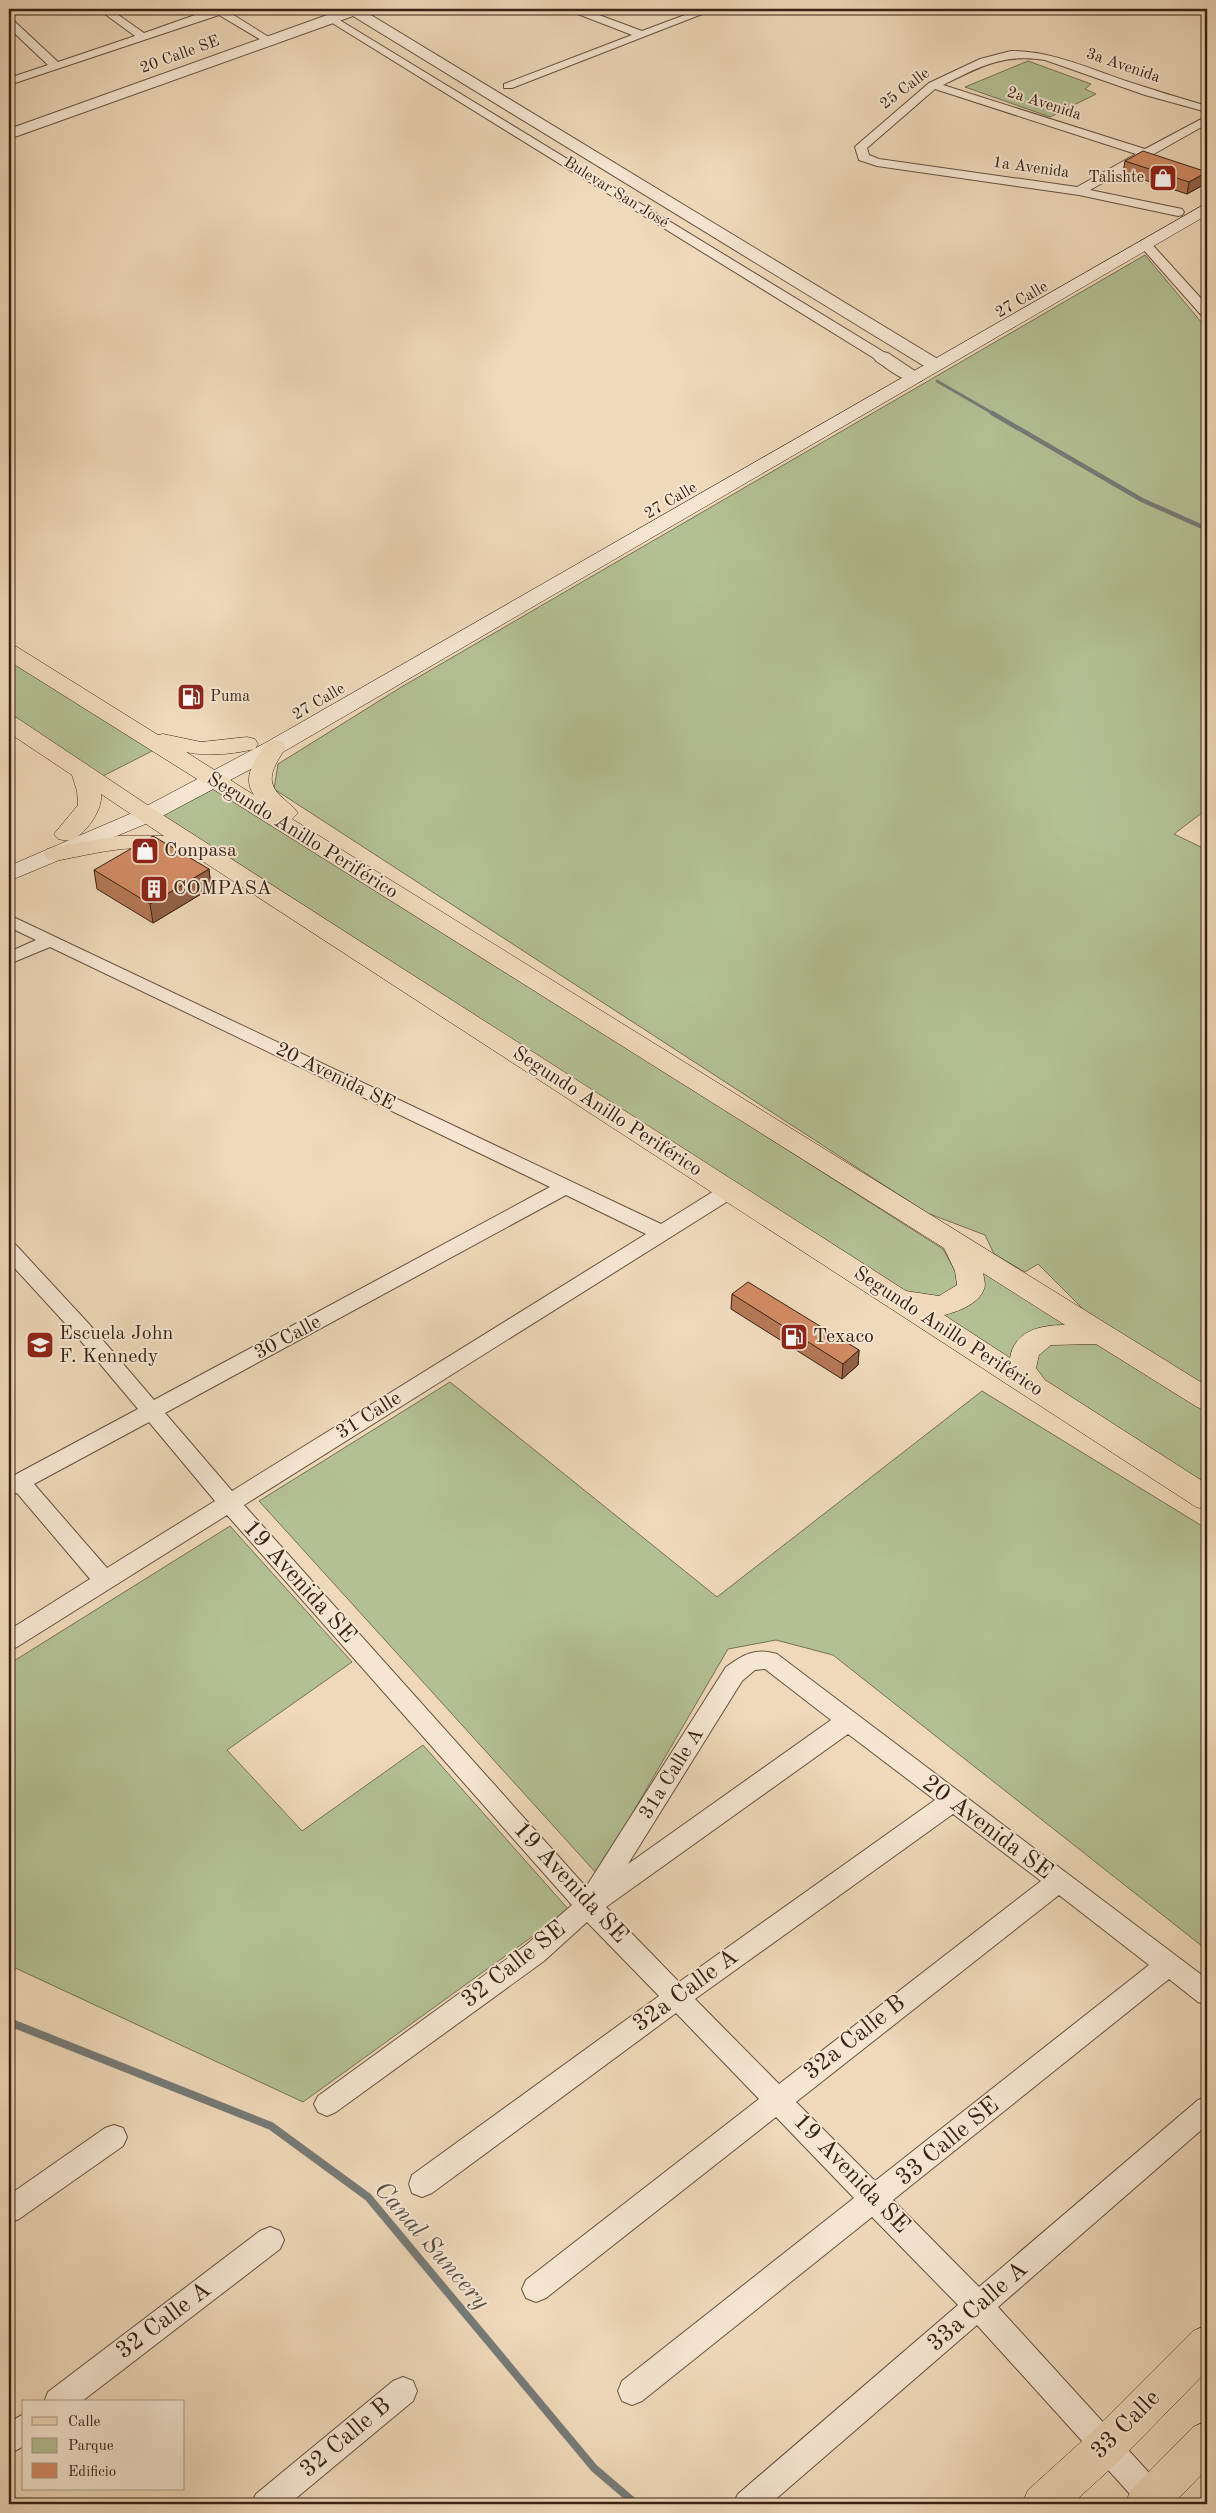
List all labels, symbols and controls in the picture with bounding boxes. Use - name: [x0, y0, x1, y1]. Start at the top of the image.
- street label: 20 Calle SE: [138, 33, 222, 77]
- street label: 3a Avenida: [1084, 46, 1162, 86]
- street label: 25 Calle: [877, 65, 933, 113]
- street label: 2a Avenida: [1005, 84, 1083, 124]
- street label: Bulevar San José: [561, 154, 671, 232]
- street label: 1a Avenida: [992, 155, 1070, 181]
- shop icon: Talishte: [1148, 163, 1178, 193]
- place label: Talishte: [1088, 170, 1144, 186]
- street label: 27 Calle: [993, 279, 1051, 321]
- street label: 27 Calle: [642, 480, 700, 522]
- street label: 27 Calle: [290, 681, 348, 723]
- fuel station icon: Puma: [176, 682, 206, 712]
- place label: Puma: [210, 689, 250, 705]
- street label: Segundo Anillo Periférico: [203, 769, 401, 903]
- shop icon: Conpasa: [130, 836, 160, 866]
- place label: Conpasa: [164, 841, 237, 861]
- building icon: COMPASA: [139, 874, 169, 904]
- place label: COMPASA: [173, 879, 272, 899]
- street label: 20 Avenida SE: [272, 1040, 398, 1114]
- street label: Segundo Anillo Periférico: [509, 1043, 705, 1181]
- street label: Segundo Anillo Periférico: [850, 1263, 1046, 1401]
- street label: 30 Calle: [251, 1312, 325, 1364]
- fuel station icon: Texaco: [779, 1322, 809, 1352]
- place label: Escuela John F. Kennedy: [59, 1324, 174, 1367]
- place label: Texaco: [813, 1327, 874, 1347]
- school or university icon: Escuela John F. Kennedy: [25, 1330, 55, 1360]
- street label: 31 Calle: [333, 1388, 405, 1444]
- street label: 19 Avenida SE: [238, 1516, 360, 1648]
- street label: 31a Calle A: [636, 1725, 708, 1823]
- street label: 20 Avenida SE: [918, 1771, 1056, 1885]
- street label: 19 Avenida SE: [508, 1818, 632, 1948]
- street label: 32 Calle SE: [457, 1917, 571, 2013]
- street label: 32a Calle A: [629, 1945, 743, 2037]
- street label: 32a Calle B: [800, 1991, 910, 2085]
- street label: 33 Calle SE: [892, 2093, 1004, 2191]
- street label: 19 Avenida SE: [788, 2110, 914, 2238]
- water label: Canal Suncery: [369, 2177, 493, 2315]
- street label: 33a Calle A: [924, 2257, 1032, 2357]
- street label: 32 Calle A: [112, 2278, 216, 2364]
- street label: 33 Calle: [1087, 2386, 1165, 2464]
- street label: 32 Calle B: [296, 2394, 396, 2482]
- legend: [22, 2400, 185, 2490]
- text: Calle: [68, 2415, 101, 2430]
- text: Parque: [68, 2439, 114, 2454]
- text: Edificio: [68, 2465, 116, 2480]

